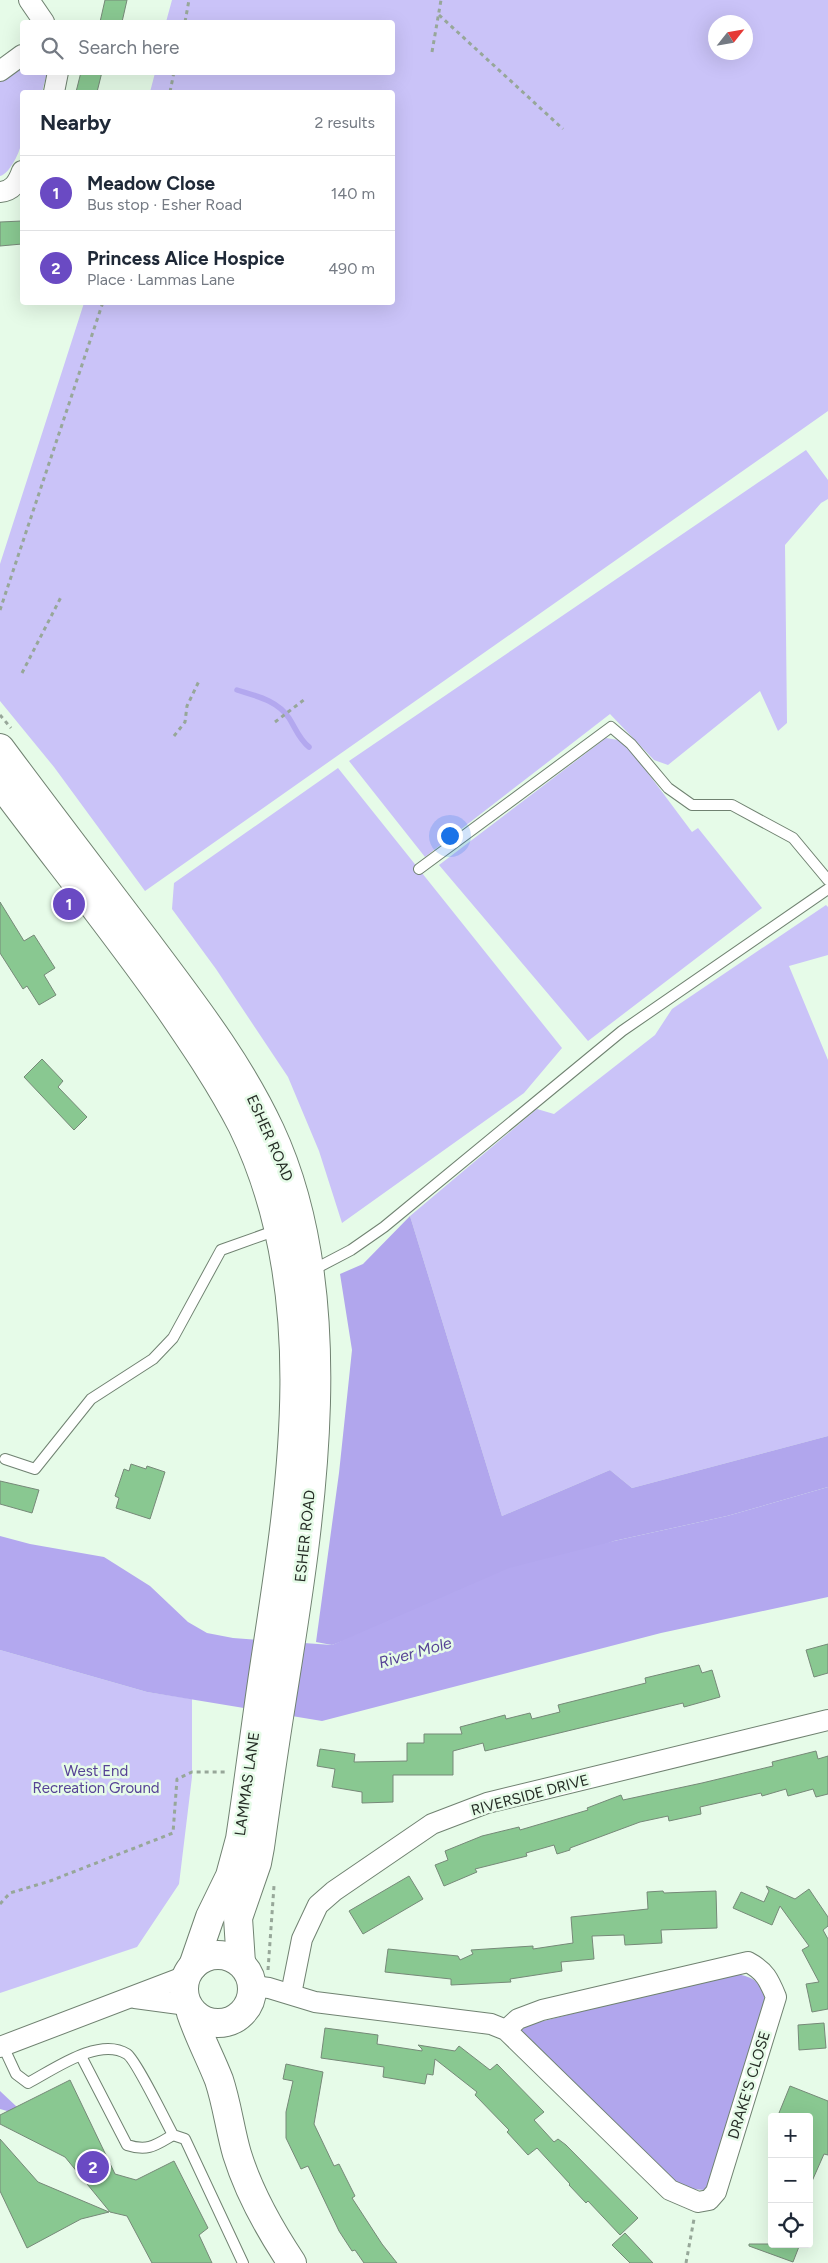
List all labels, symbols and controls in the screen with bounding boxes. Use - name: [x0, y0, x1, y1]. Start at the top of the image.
- north arrow: [708, 15, 753, 60]
- search box: [20, 20, 395, 75]
- icon: search: [38, 34, 66, 62]
- text: Search here: [78, 36, 180, 59]
- text: Nearby: [40, 110, 111, 135]
- text: 2 results: [315, 113, 375, 132]
- text: Meadow Close: [87, 172, 215, 195]
- text: 1: [53, 184, 59, 203]
- text: 140 m: [331, 184, 375, 203]
- text: Bus stop · Esher Road: [87, 195, 242, 214]
- text: Princess Alice Hospice: [87, 247, 285, 270]
- text: 2: [51, 259, 61, 278]
- text: 490 m: [328, 259, 375, 278]
- text: Place · Lammas Lane: [87, 270, 235, 289]
- your location: [437, 823, 463, 849]
- pin: 1: [53, 885, 85, 923]
- street label: ESHER ROAD: [243, 1092, 297, 1184]
- street label: ESHER ROAD: [291, 1489, 319, 1583]
- water label: River Mole: [376, 1633, 454, 1672]
- street label: LAMMAS LANE: [231, 1731, 263, 1837]
- park label: West End Recreation Ground: [32, 1762, 160, 1797]
- street label: RIVERSIDE DRIVE: [469, 1771, 591, 1819]
- street label: DRAKE'S CLOSE: [724, 2029, 774, 2141]
- map controls: [768, 2113, 813, 2248]
- button: +: [768, 2113, 813, 2158]
- pin: 2: [77, 2148, 109, 2186]
- button: −: [768, 2158, 813, 2203]
- button: locate: [768, 2203, 813, 2248]

